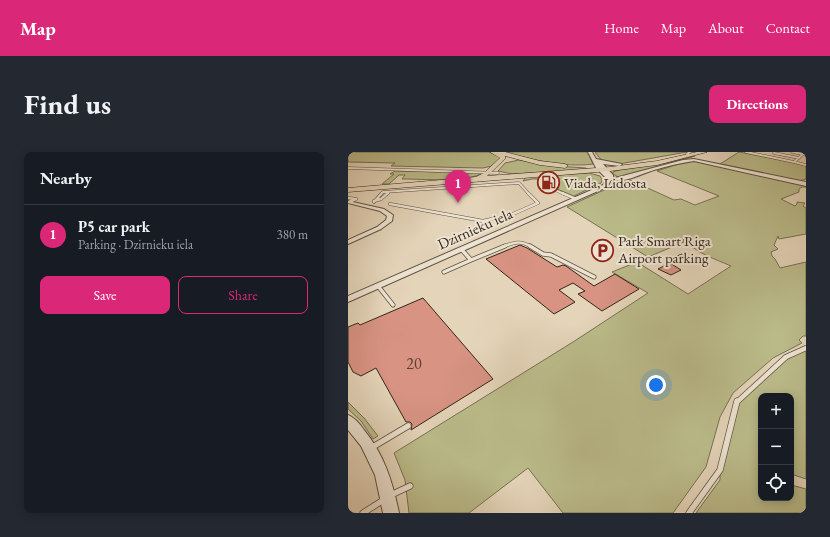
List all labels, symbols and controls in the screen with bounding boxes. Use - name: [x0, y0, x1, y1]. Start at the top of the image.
- text: Map: [20, 16, 56, 41]
- text: Home: [604, 19, 639, 37]
- text: Map: [661, 19, 686, 37]
- text: About: [708, 19, 744, 37]
- text: Contact: [766, 19, 810, 37]
- button: Directions: [709, 85, 806, 123]
- text: Find us: [24, 86, 111, 122]
- text: Nearby: [40, 167, 92, 189]
- pin: 1: [445, 170, 471, 203]
- fuel station icon: Viada, Lidosta: [535, 170, 561, 196]
- place label: Viada, Lidosta: [564, 173, 646, 192]
- street label: Dzirnieku iela: [434, 204, 515, 254]
- text: P5 car park: [78, 217, 150, 236]
- text: 1: [50, 226, 56, 243]
- text: 380 m: [277, 226, 308, 243]
- place label: Park Smart Riga Airport parking: [617, 231, 711, 267]
- text: Parking · Dzirnieku iela: [78, 236, 193, 253]
- parking icon: Park Smart Riga Airport parking: [590, 237, 616, 263]
- button: Save: [40, 276, 170, 314]
- button: Share: [178, 276, 308, 314]
- house number: 20: [406, 353, 422, 374]
- your location: [646, 375, 666, 395]
- map controls: [758, 393, 794, 501]
- button: +: [758, 393, 794, 429]
- button: −: [758, 429, 794, 465]
- button: locate: [758, 465, 794, 501]

